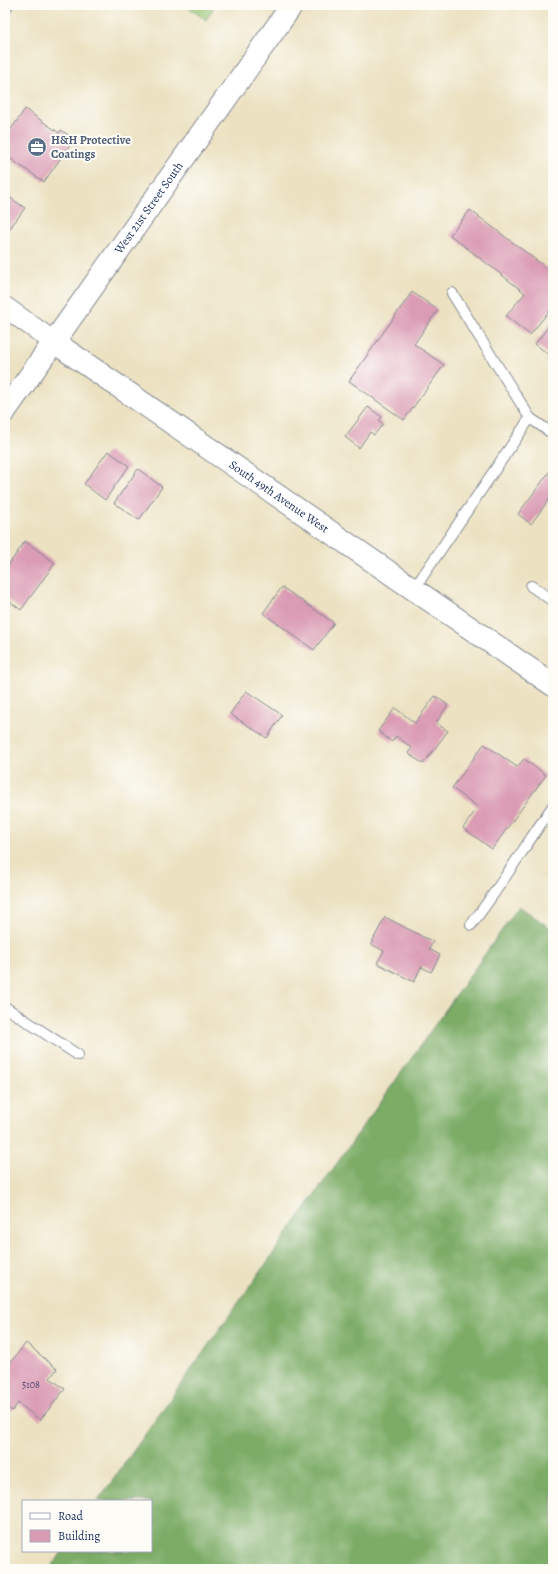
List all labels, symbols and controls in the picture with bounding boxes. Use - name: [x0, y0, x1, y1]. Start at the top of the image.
- place label: H&H Protective Coatings: [51, 132, 131, 162]
- office icon: H&H Protective Coatings: [26, 136, 48, 158]
- street label: West 21st Street South: [110, 158, 187, 258]
- street label: South 49th Avenue West: [226, 457, 332, 537]
- house number: 5108: [22, 1378, 40, 1391]
- legend: [22, 1500, 152, 1552]
- text: Road: [58, 1508, 84, 1524]
- text: Building: [58, 1528, 100, 1544]

